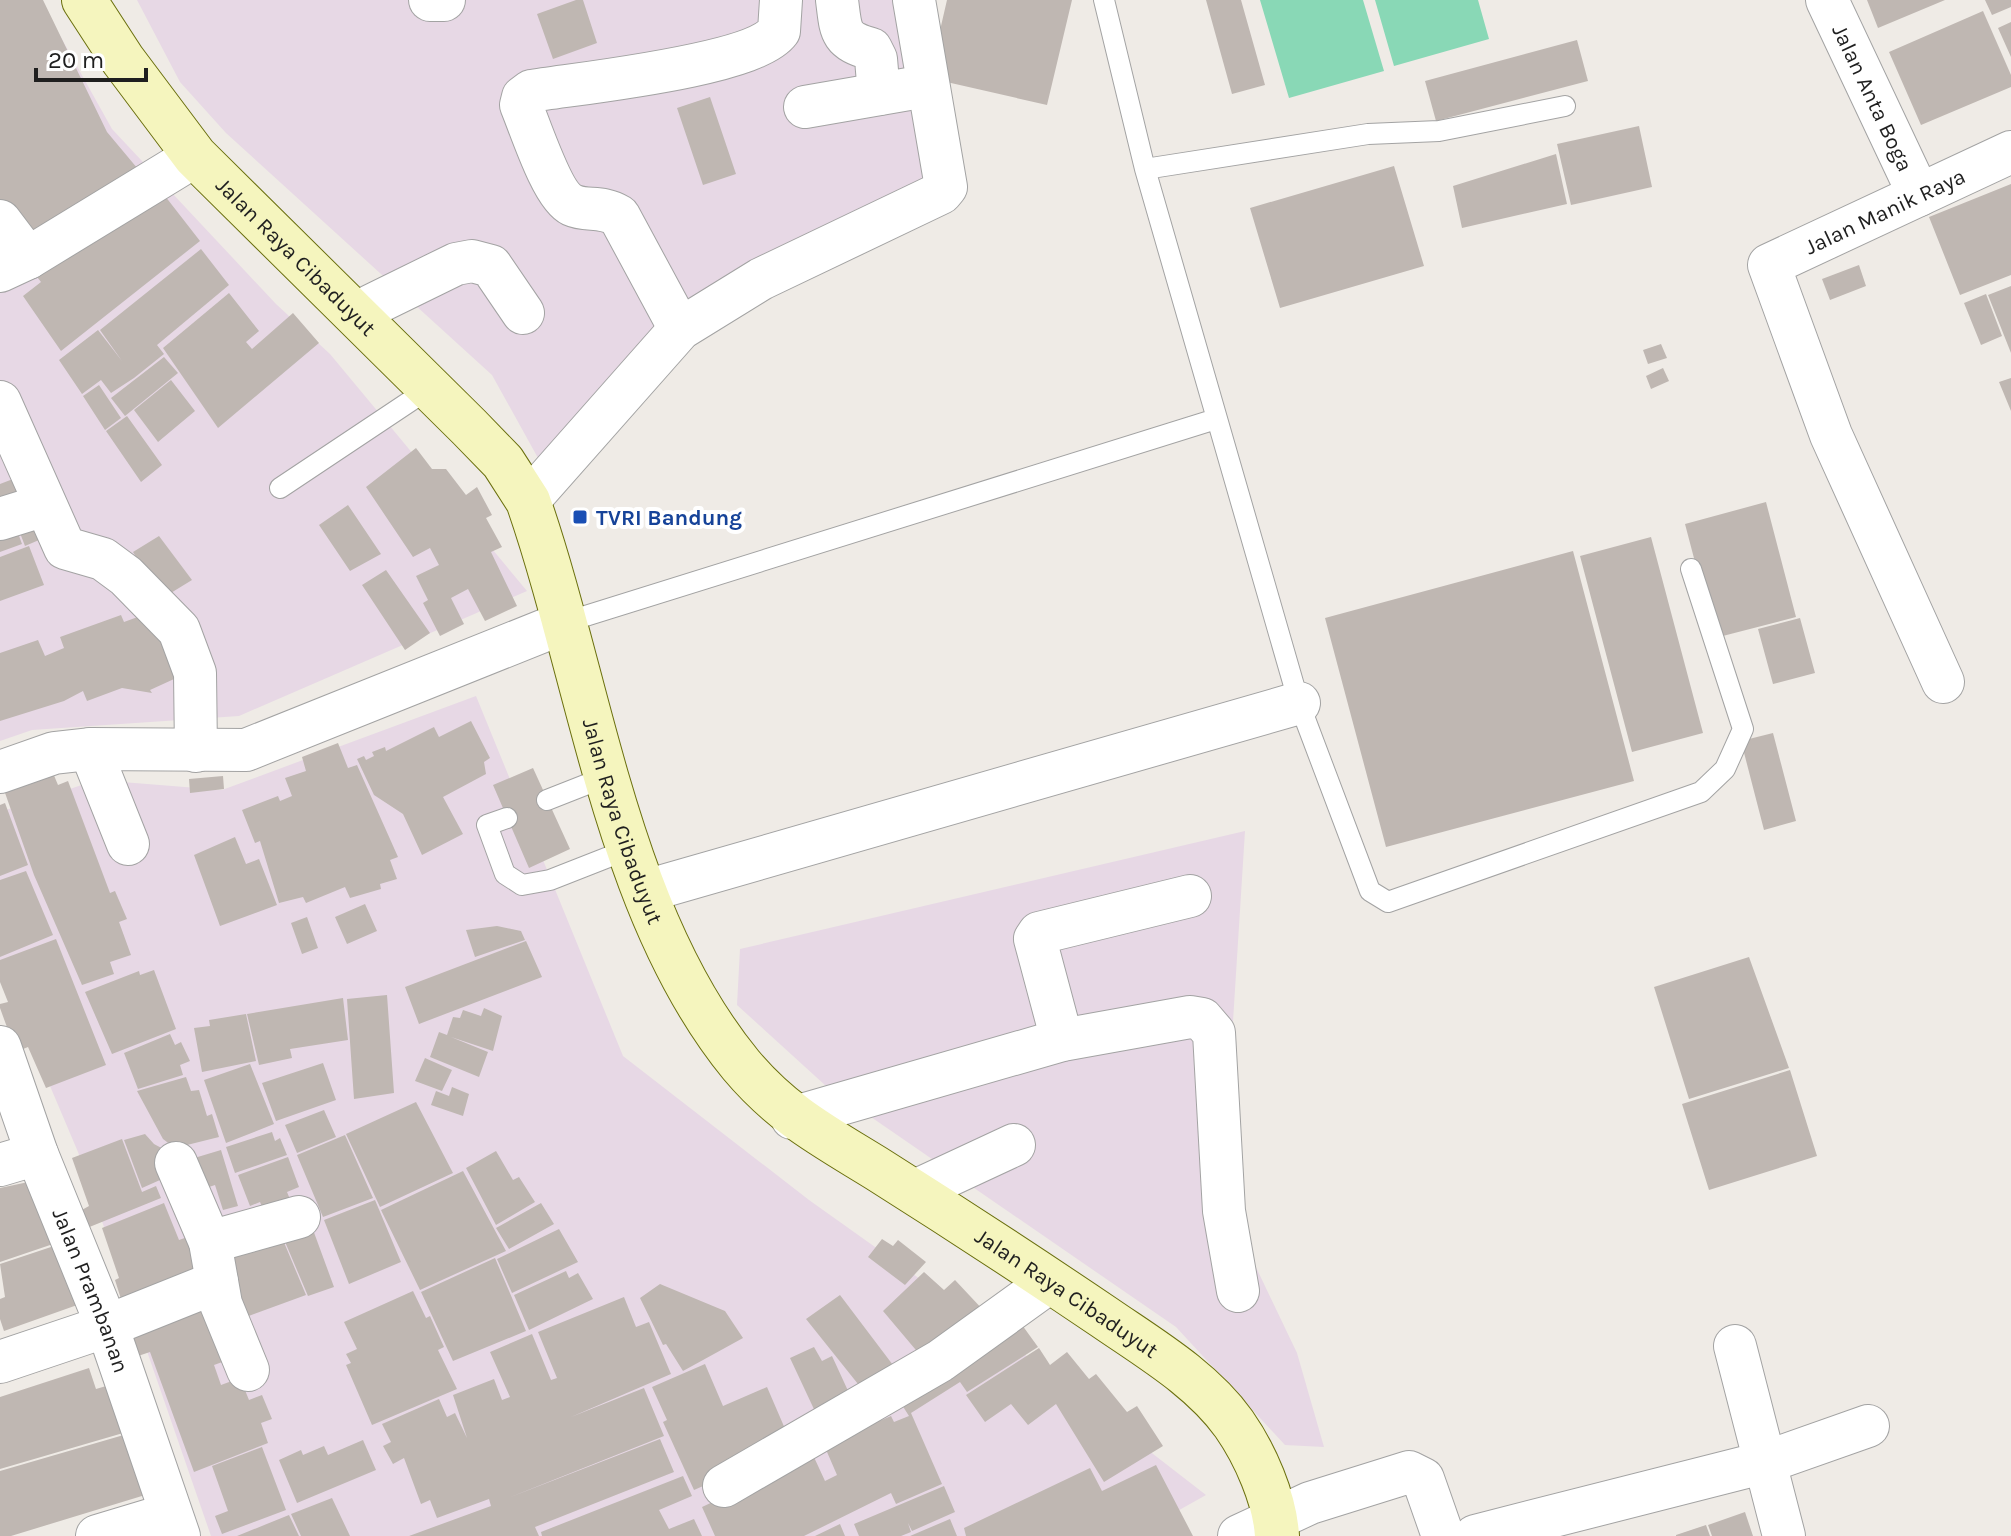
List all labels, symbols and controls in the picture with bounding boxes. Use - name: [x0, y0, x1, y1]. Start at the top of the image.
- street label: Jalan Anta Boga: [1826, 20, 1918, 176]
- scale bar: [36, 32, 146, 82]
- text: 20 m: [48, 46, 104, 74]
- street label: Jalan Manik Raya: [1801, 163, 1970, 260]
- street label: Jalan Raya Cibaduyut: [210, 172, 381, 342]
- place label: TVRI Bandung: [596, 505, 742, 531]
- marker: TVRI Bandung: [571, 508, 589, 526]
- street label: Jalan Raya Cibaduyut: [577, 716, 668, 928]
- street label: Jalan Prambanan: [46, 1205, 134, 1376]
- street label: Jalan Raya Cibaduyut: [970, 1223, 1163, 1364]

